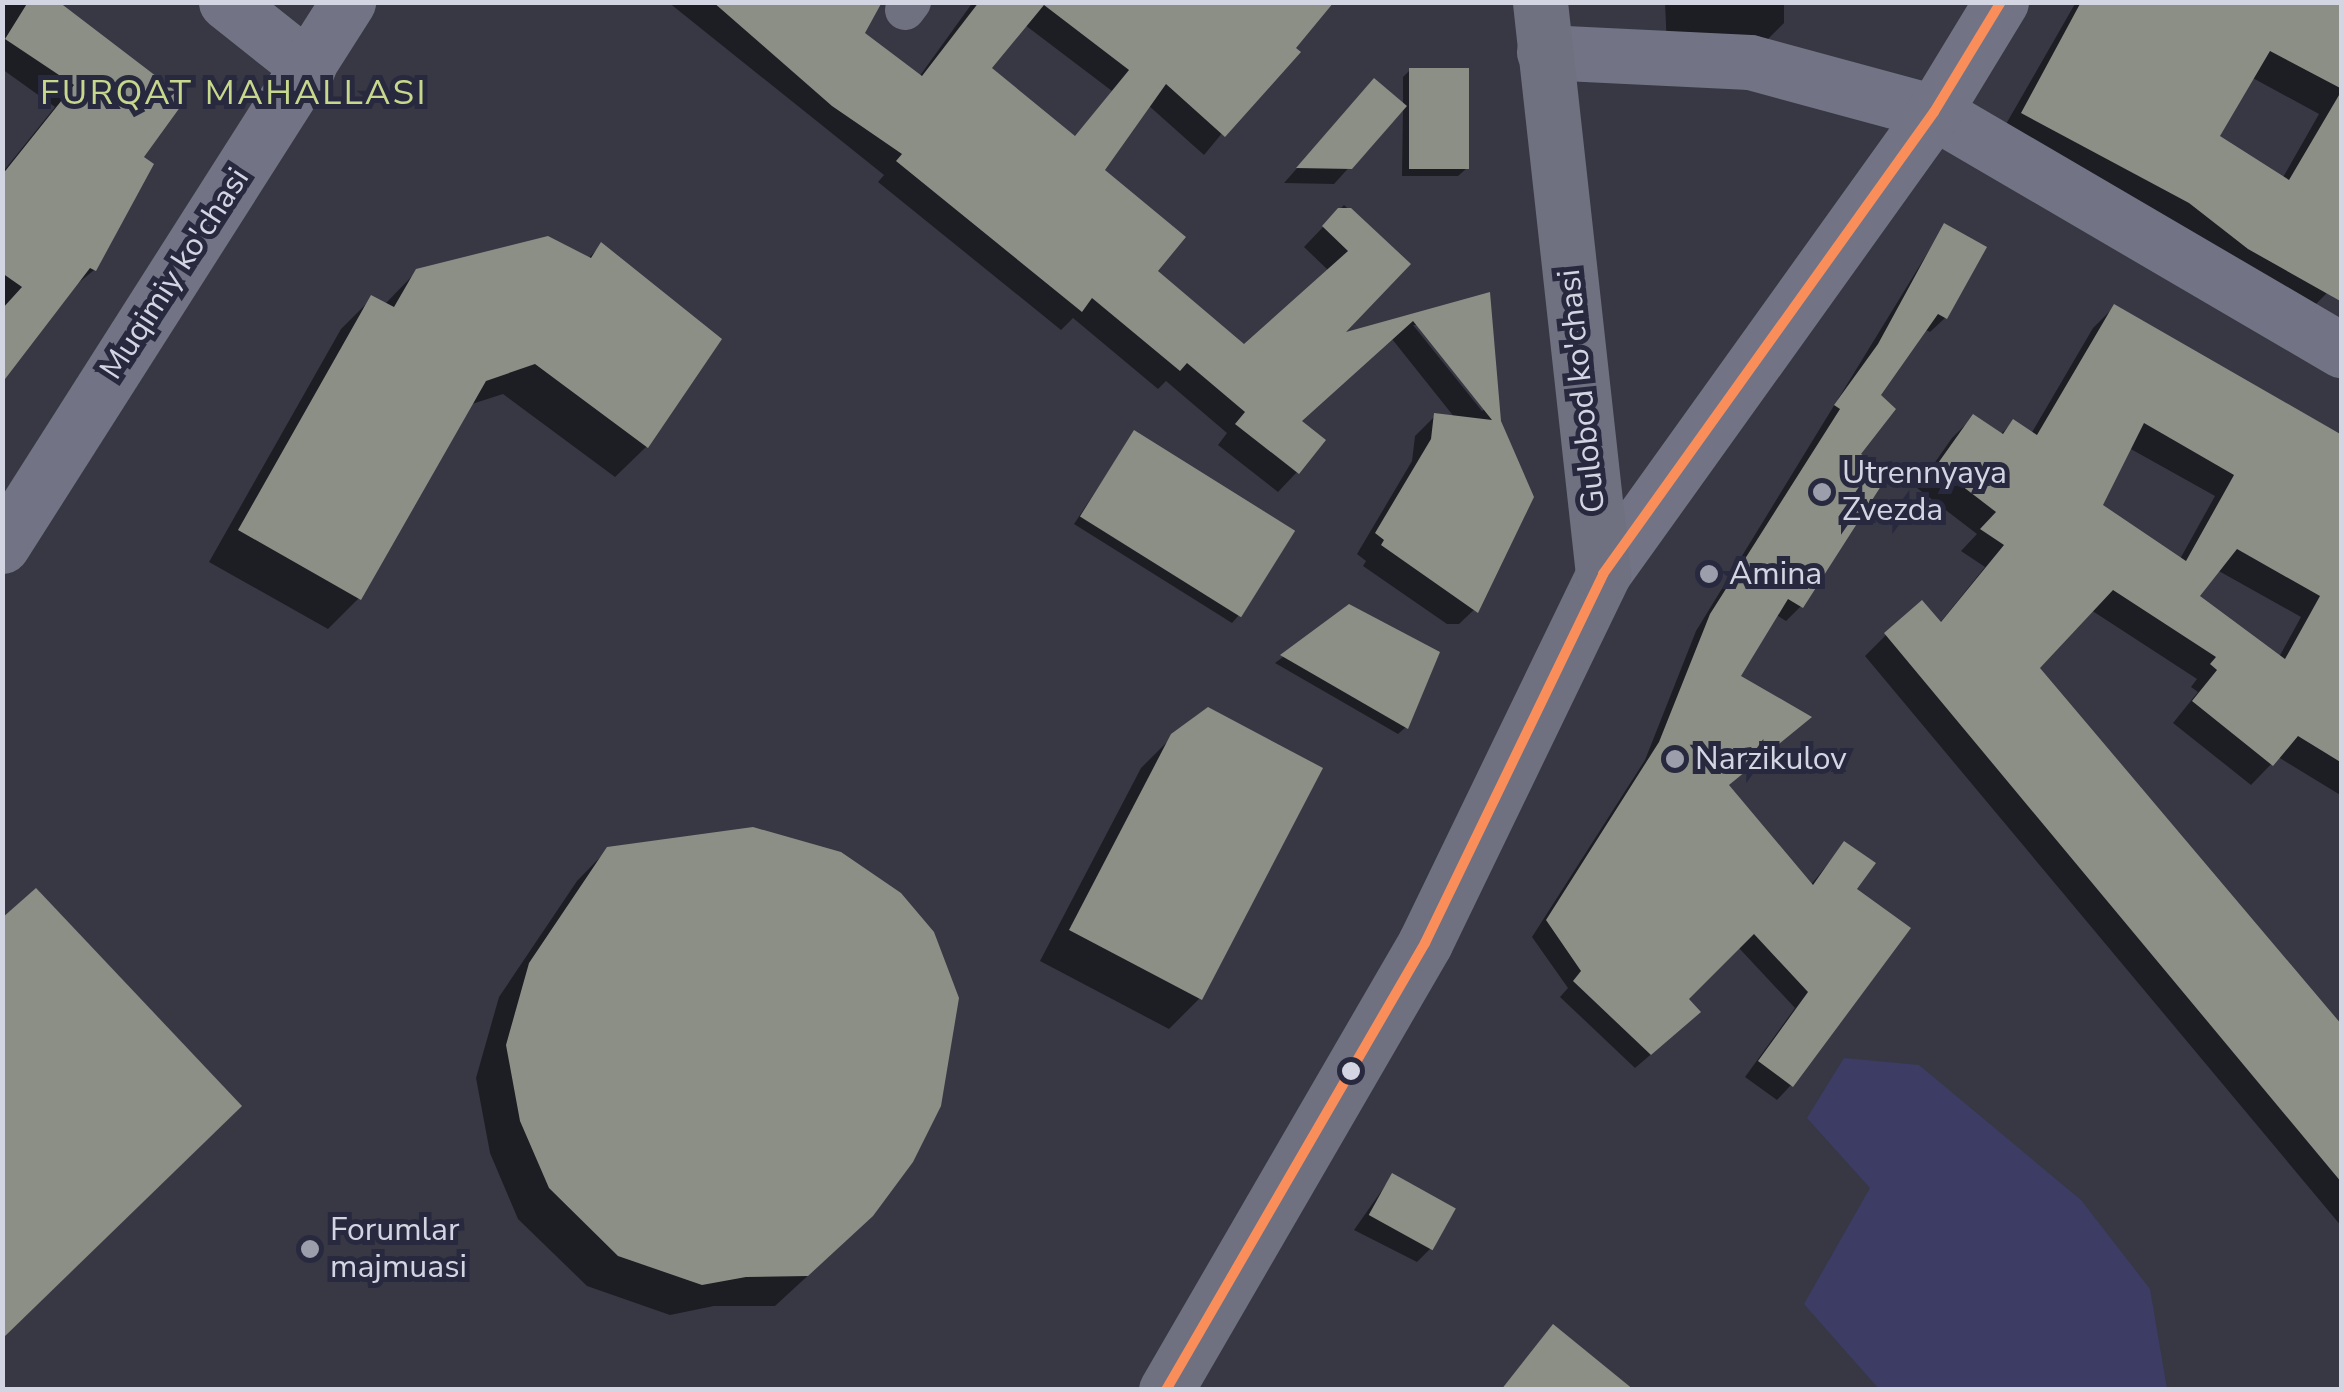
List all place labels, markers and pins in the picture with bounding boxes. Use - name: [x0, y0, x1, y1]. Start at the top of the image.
- place label: Utrennyaya Zvezda: [1842, 455, 2007, 530]
- marker: Utrennyaya Zvezda: [1811, 481, 1833, 503]
- place label: Amina: [1729, 555, 1822, 593]
- marker: Amina: [1698, 563, 1720, 585]
- place label: Narzikulov: [1695, 740, 1847, 778]
- marker: Narzikulov: [1664, 748, 1686, 770]
- unlabelled marker: [1341, 1061, 1361, 1081]
- place label: Forumlar majmuasi: [330, 1212, 467, 1287]
- marker: Forumlar majmuasi: [299, 1238, 321, 1260]

